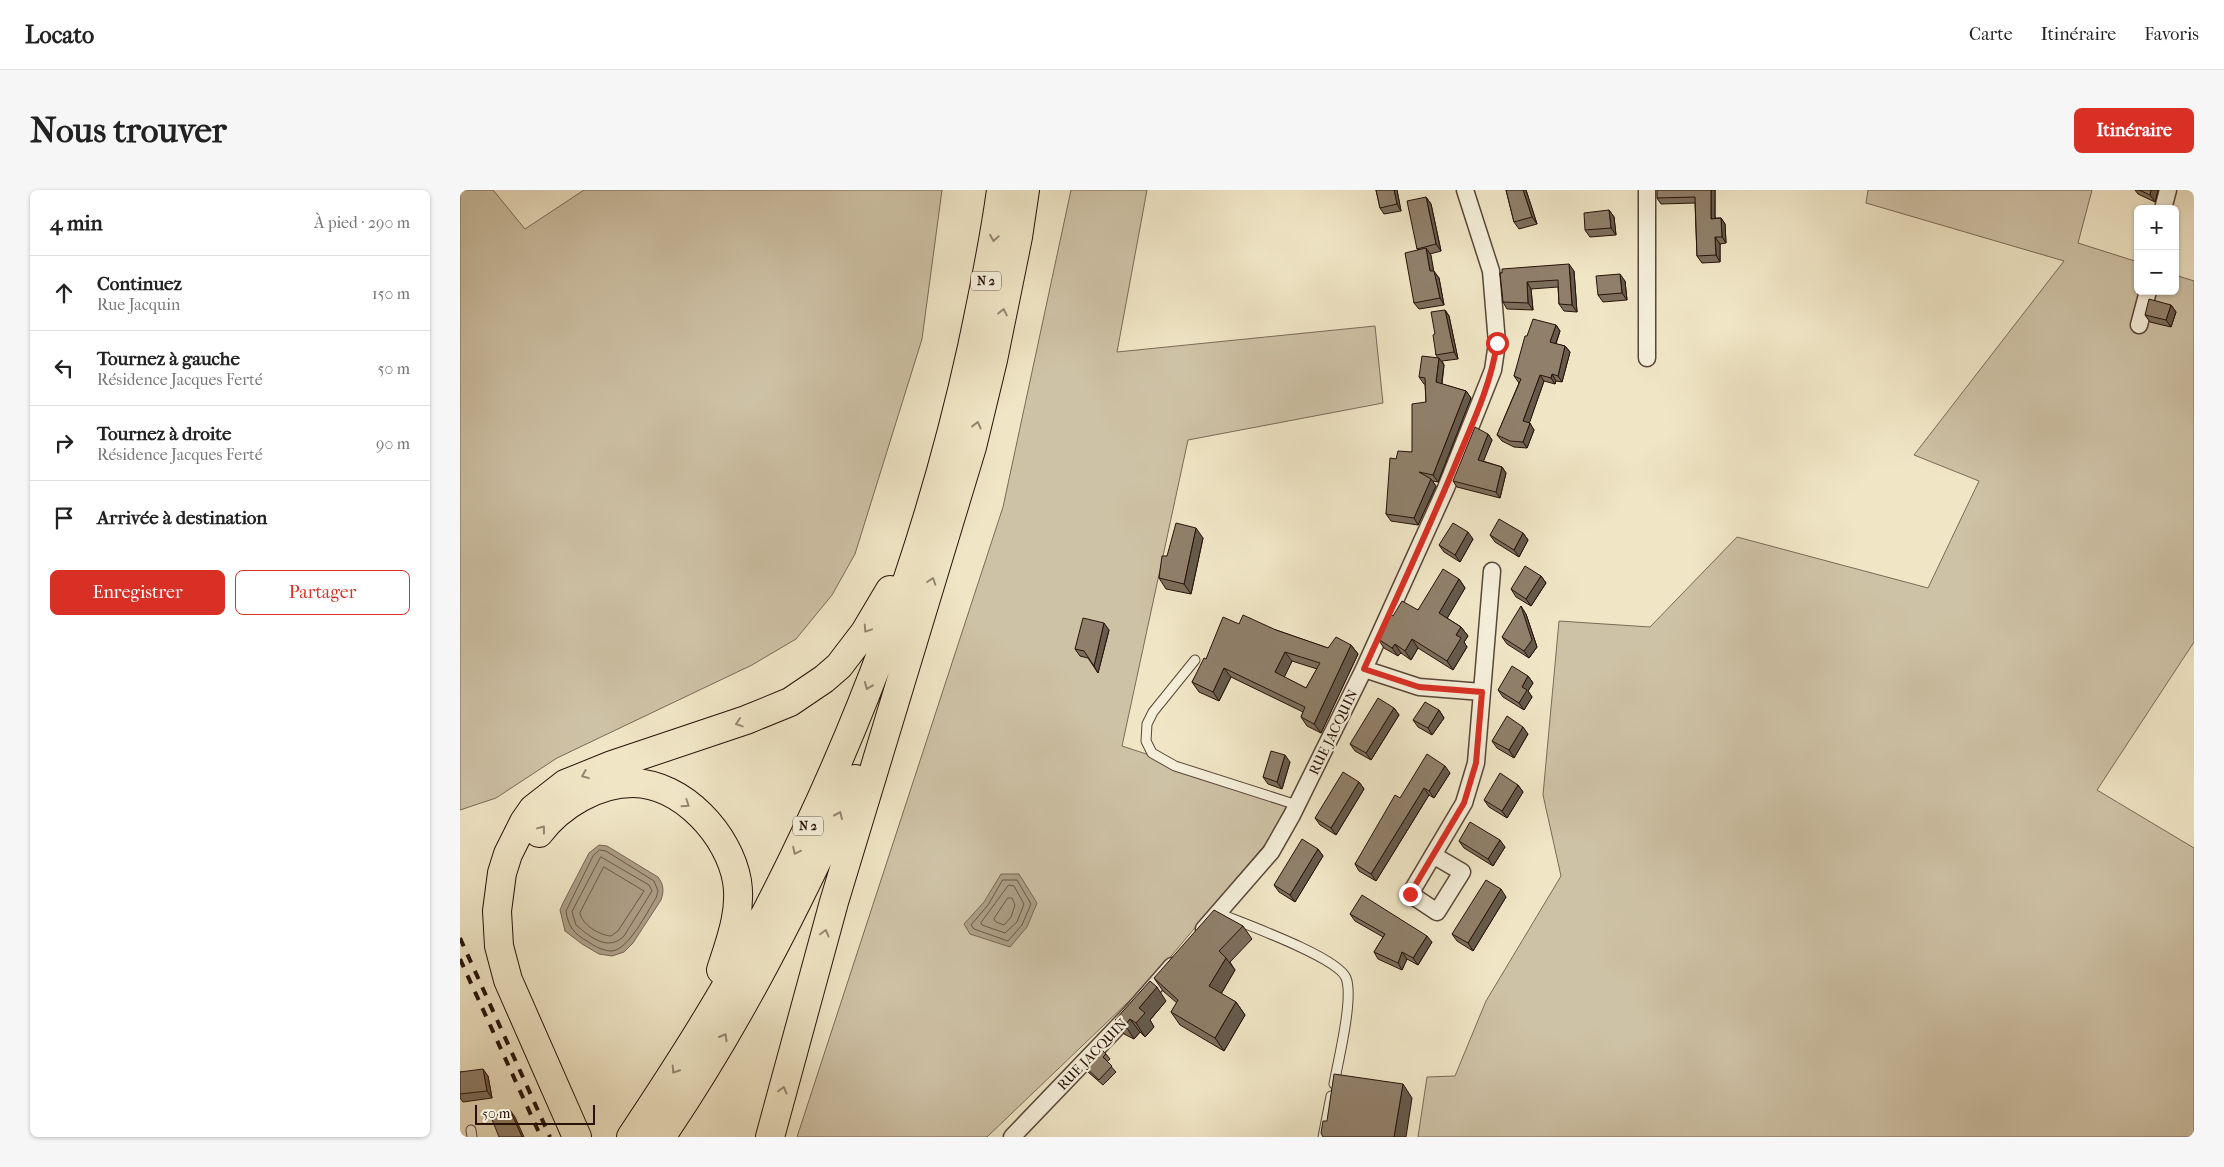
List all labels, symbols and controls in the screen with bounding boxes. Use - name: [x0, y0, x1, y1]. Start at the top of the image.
- text: Locato: [25, 21, 94, 49]
- text: Carte: [1969, 24, 2013, 45]
- text: Itinéraire: [2041, 24, 2116, 45]
- text: Favoris: [2144, 24, 2199, 45]
- button: Itinéraire: [2074, 108, 2194, 153]
- text: Nous trouver: [30, 110, 227, 151]
- map controls: [2134, 205, 2179, 295]
- button: +: [2134, 205, 2179, 250]
- text: 4 min: [50, 211, 103, 235]
- text: À pied · 290 m: [314, 213, 410, 232]
- one-way arrow: [989, 235, 1000, 243]
- button: −: [2134, 250, 2179, 295]
- road number: N 2: [971, 272, 1001, 290]
- text: Continuez: [97, 273, 182, 295]
- icon: ahead: [50, 279, 78, 307]
- text: 150 m: [372, 284, 410, 303]
- text: Rue Jacquin: [97, 295, 180, 314]
- one-way arrow: [997, 308, 1008, 317]
- route start: [1486, 332, 1509, 355]
- text: Tournez à gauche: [97, 348, 240, 370]
- icon: left: [50, 354, 78, 382]
- text: 50 m: [378, 359, 410, 378]
- text: Résidence Jacques Ferté: [97, 370, 263, 389]
- one-way arrow: [971, 420, 982, 429]
- text: Tournez à droite: [97, 423, 231, 445]
- icon: right: [50, 429, 78, 457]
- text: 90 m: [376, 434, 410, 453]
- text: Résidence Jacques Ferté: [97, 445, 263, 464]
- icon: arrive: [50, 504, 78, 532]
- text: Arrivée à destination: [97, 507, 267, 529]
- button: Enregistrer: [50, 570, 225, 615]
- button: Partager: [235, 570, 410, 615]
- one-way arrow: [926, 577, 936, 586]
- one-way arrow: [864, 623, 873, 633]
- one-way arrow: [864, 681, 874, 690]
- street label: RUE JACQUIN: [1305, 686, 1362, 778]
- one-way arrow: [735, 717, 744, 727]
- one-way arrow: [581, 769, 590, 780]
- one-way arrow: [680, 797, 689, 807]
- one-way arrow: [833, 811, 844, 820]
- road number: N 2: [793, 816, 823, 836]
- one-way arrow: [536, 826, 544, 835]
- one-way arrow: [792, 846, 802, 855]
- route end: [1399, 883, 1422, 906]
- one-way arrow: [820, 930, 830, 938]
- street label: RUE JACQUIN: [1054, 1015, 1131, 1094]
- one-way arrow: [718, 1033, 728, 1042]
- one-way arrow: [672, 1064, 681, 1074]
- one-way arrow: [777, 1086, 787, 1095]
- scale bar: [475, 1102, 595, 1125]
- text: 50 m: [482, 1105, 510, 1122]

